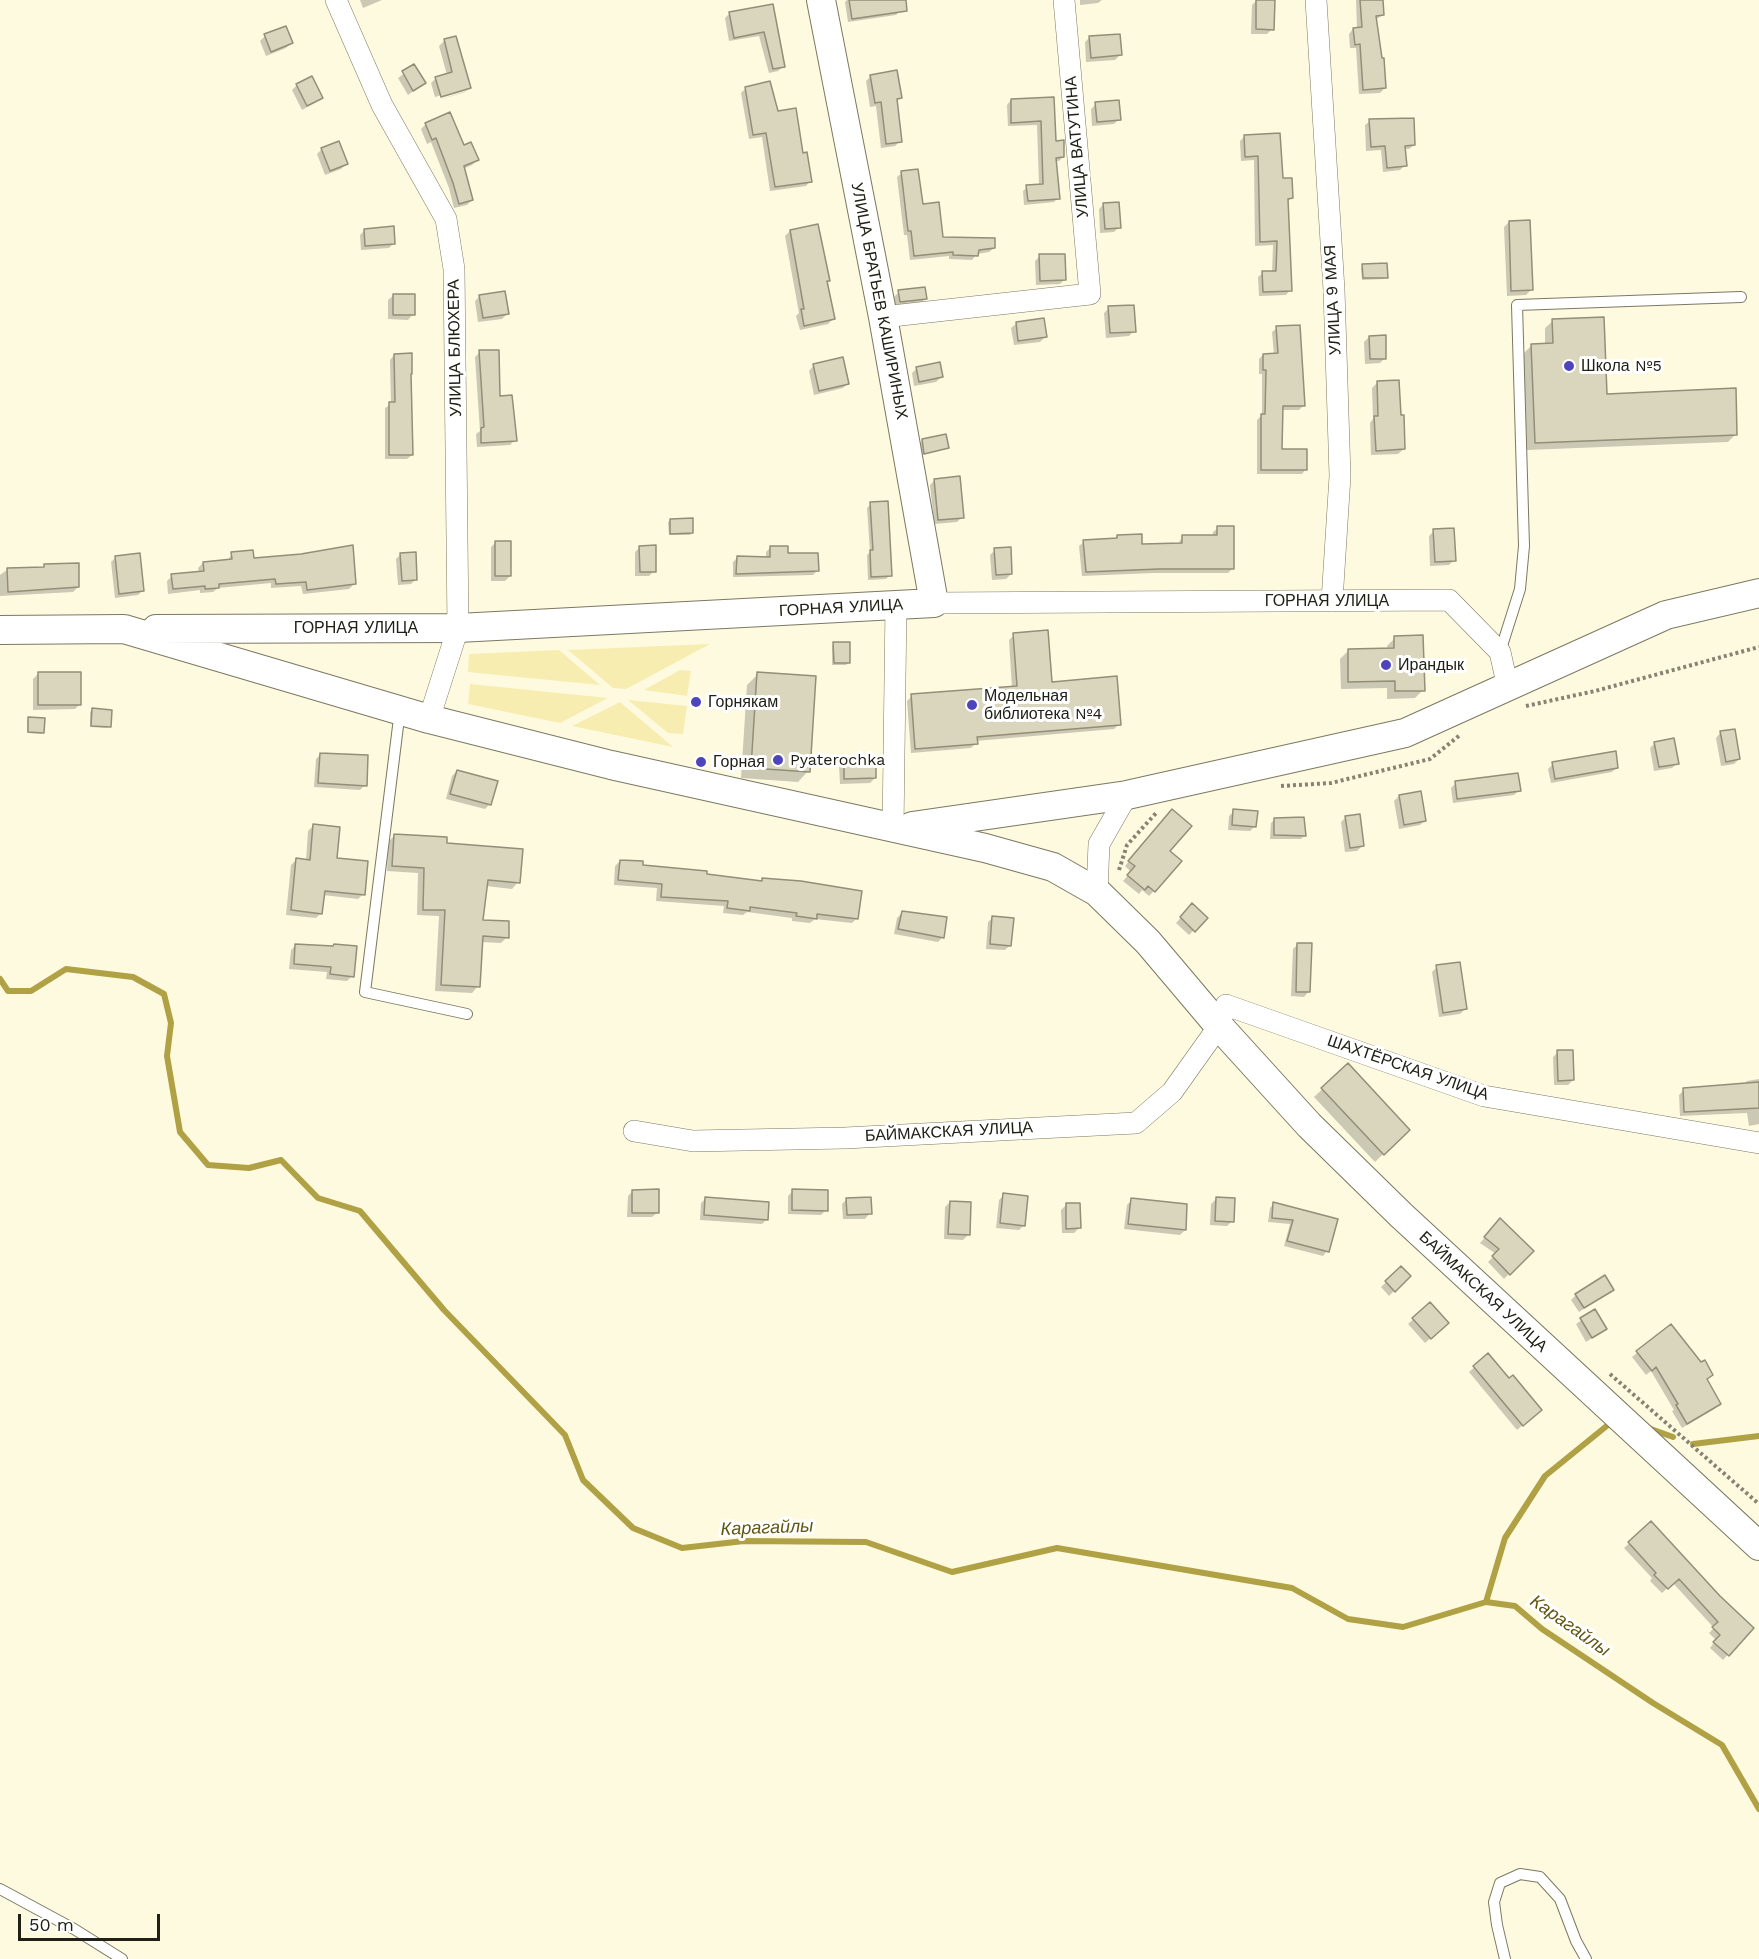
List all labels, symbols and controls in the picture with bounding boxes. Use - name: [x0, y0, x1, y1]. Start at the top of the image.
- street label: УЛИЦА ВАТУТИНА: [1061, 75, 1093, 219]
- street label: УЛИЦА БРАТЬЕВ КАШИРИНЫХ: [847, 181, 911, 421]
- street label: УЛИЦА 9 МАЯ: [1321, 244, 1345, 356]
- street label: УЛИЦА БЛЮХЕРА: [444, 279, 466, 417]
- place label: Школа №5: [1581, 356, 1662, 376]
- marker: Школа №5: [1562, 359, 1576, 373]
- street label: ГОРНАЯ УЛИЦА: [1265, 591, 1389, 611]
- street label: ГОРНАЯ УЛИЦА: [778, 595, 904, 621]
- street label: ГОРНАЯ УЛИЦА: [294, 618, 418, 638]
- place label: Ирандык: [1398, 655, 1464, 675]
- marker: Ирандык: [1379, 658, 1393, 672]
- place label: Модельная библиотека №4: [984, 686, 1102, 724]
- place label: Горнякам: [708, 692, 778, 712]
- marker: Горнякам: [689, 695, 703, 709]
- marker: Модельная библиотека №4: [965, 698, 979, 712]
- place label: Pyaterochka: [790, 750, 885, 770]
- place label: Горная: [713, 752, 765, 772]
- marker: Pyaterochka: [771, 753, 785, 767]
- marker: Горная: [694, 755, 708, 769]
- street label: ШАХТЁРСКАЯ УЛИЦА: [1325, 1031, 1491, 1105]
- street label: БАЙМАКСКАЯ УЛИЦА: [865, 1118, 1033, 1146]
- street label: БАЙМАКСКАЯ УЛИЦА: [1415, 1228, 1551, 1356]
- water label: Карагайлы: [720, 1516, 814, 1540]
- water label: Карагайлы: [1526, 1591, 1614, 1661]
- scale bar: [21, 1902, 164, 1940]
- text: 50 m: [29, 1914, 74, 1935]

